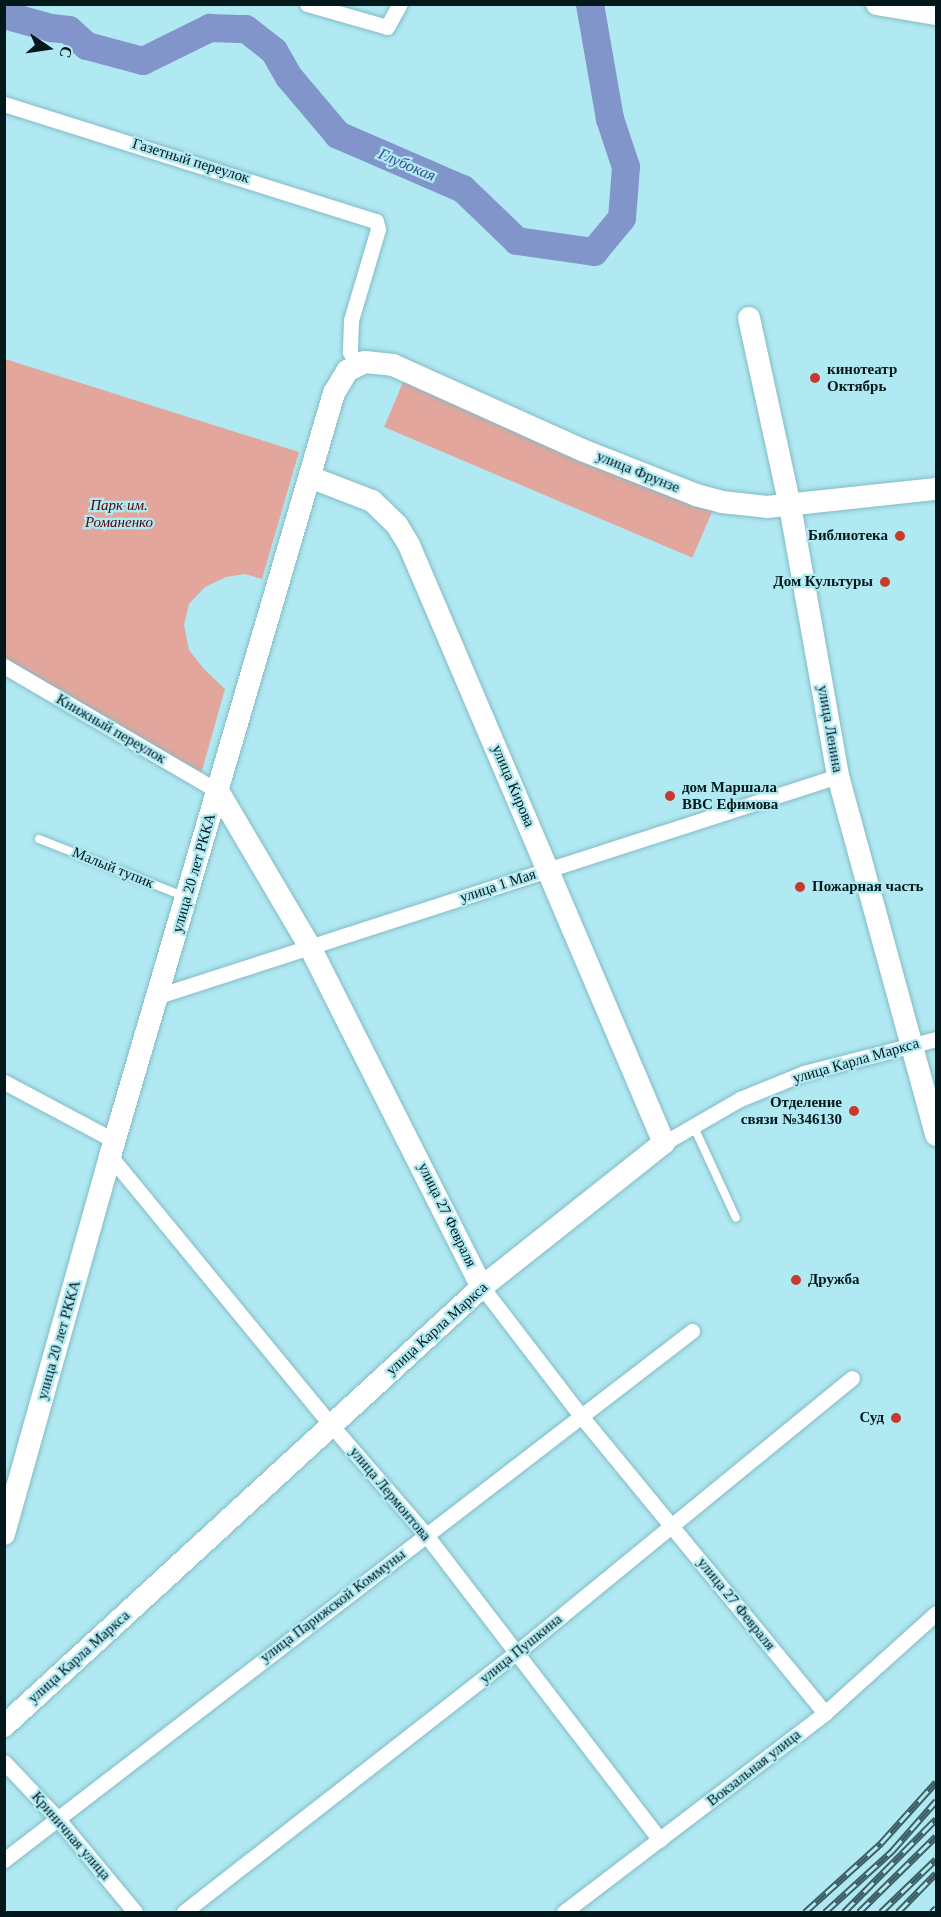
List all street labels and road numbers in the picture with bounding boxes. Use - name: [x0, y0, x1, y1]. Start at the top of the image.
- street label: Газетный переулок: [130, 135, 252, 187]
- street label: улица Фрунзе: [594, 447, 682, 497]
- street label: улица Ленина: [813, 684, 847, 774]
- street label: Книжный переулок: [53, 690, 169, 768]
- street label: улица Кирова: [488, 742, 538, 830]
- street label: улица 20 лет РККА: [168, 811, 220, 935]
- street label: Малый тупик: [69, 843, 157, 893]
- street label: улица 1 Мая: [458, 865, 538, 907]
- street label: улица Карла Маркса: [791, 1034, 921, 1088]
- street label: улица 27 Февраля: [414, 1160, 480, 1270]
- street label: улица 20 лет РККА: [33, 1278, 85, 1402]
- street label: улица Карла Маркса: [383, 1279, 491, 1379]
- street label: улица Лермонтова: [345, 1443, 435, 1545]
- street label: улица Парижской Коммуны: [257, 1545, 409, 1667]
- street label: улица 27 Февраля: [693, 1554, 779, 1654]
- street label: улица Карла Маркса: [25, 1607, 133, 1707]
- street label: улица Пушкина: [476, 1610, 566, 1688]
- street label: Вокзальная улица: [704, 1726, 804, 1810]
- street label: Криничная улица: [28, 1788, 114, 1884]

